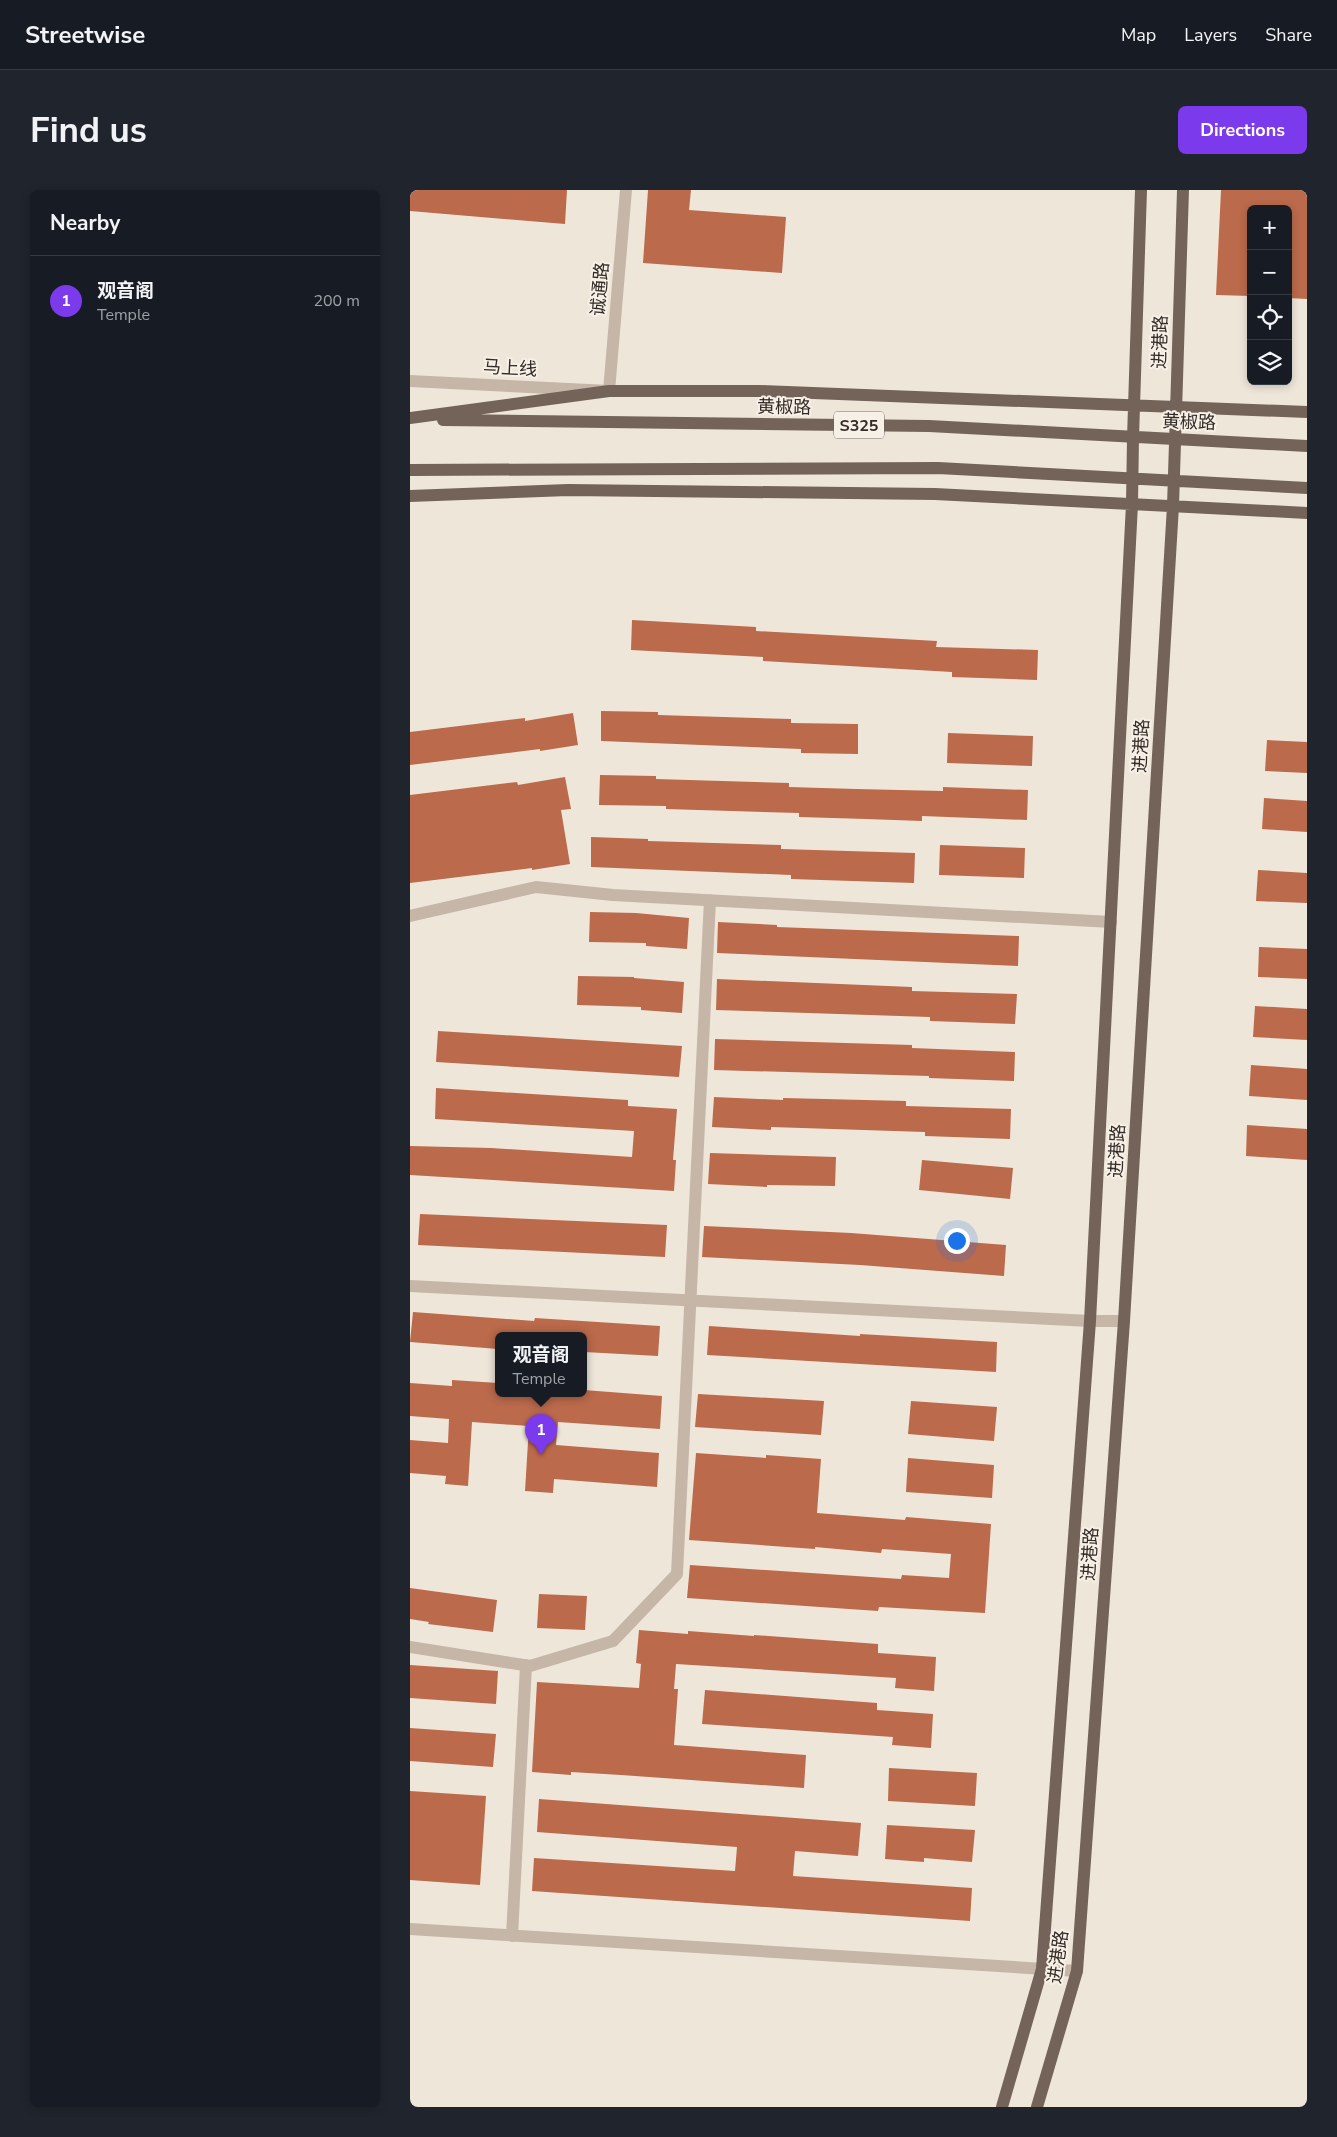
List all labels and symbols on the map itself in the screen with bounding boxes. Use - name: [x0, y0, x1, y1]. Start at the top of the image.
- street label: 诚通路: [586, 261, 614, 317]
- street label: 进港路: [1147, 315, 1173, 369]
- street label: 马上线: [482, 355, 538, 381]
- street label: 黄椒路: [757, 395, 811, 419]
- street label: 黄椒路: [1162, 409, 1216, 435]
- road number: S325: [834, 412, 884, 438]
- street label: 进港路: [1128, 718, 1154, 774]
- street label: 进港路: [1104, 1123, 1130, 1179]
- your location: [944, 1228, 970, 1254]
- pin: 1: [525, 1414, 557, 1455]
- street label: 进港路: [1076, 1526, 1104, 1582]
- street label: 进港路: [1042, 1929, 1074, 1985]

